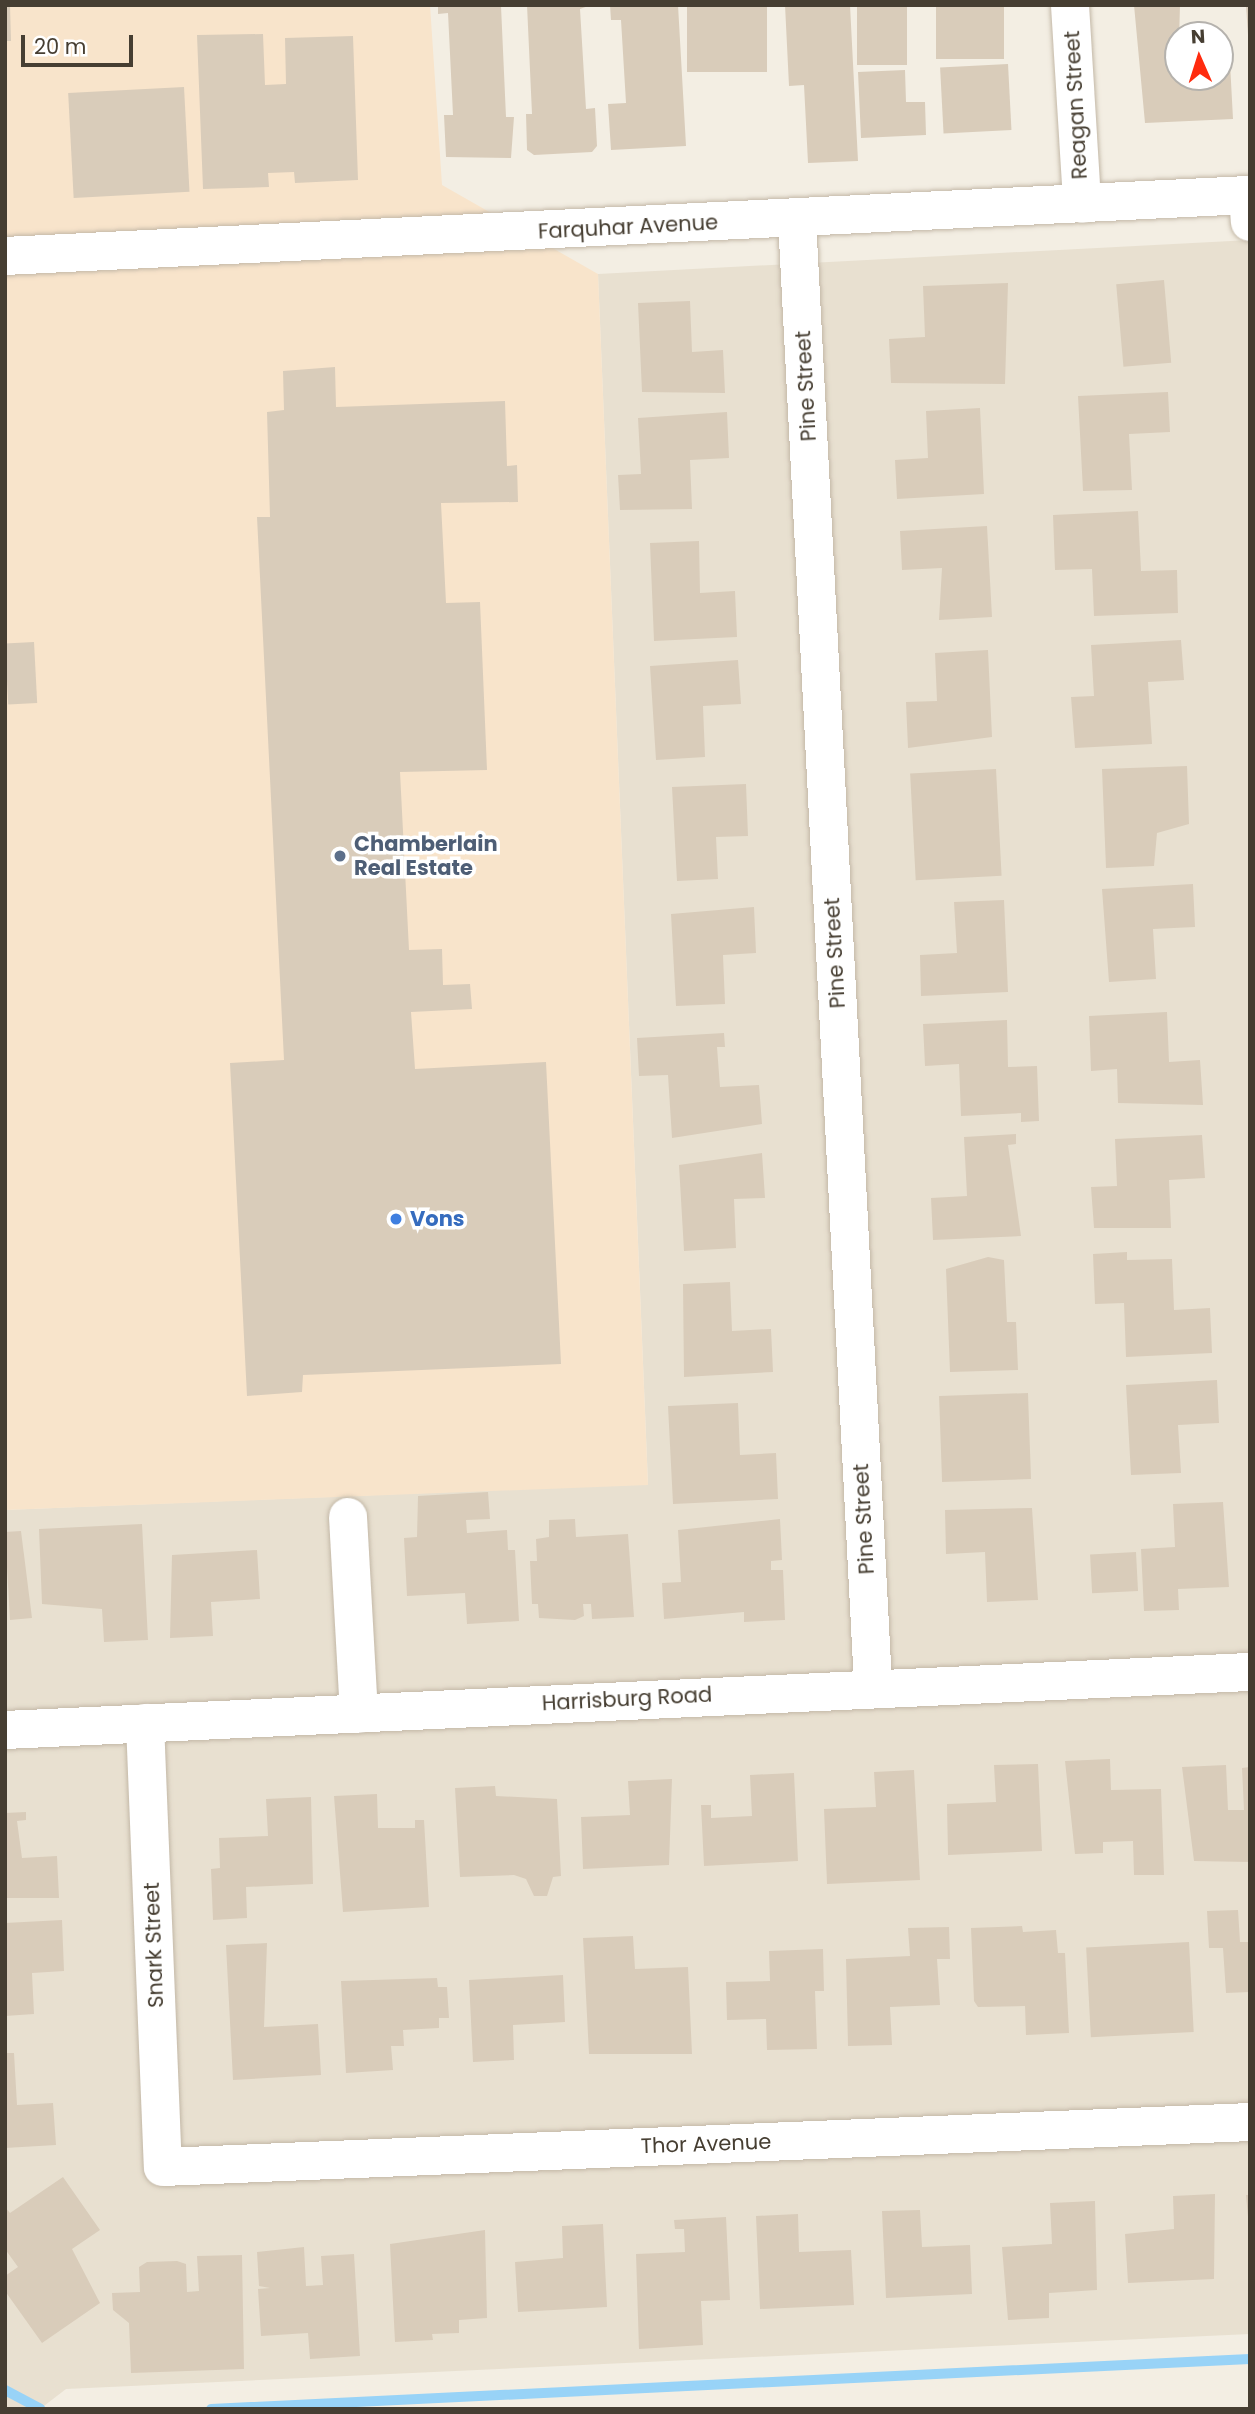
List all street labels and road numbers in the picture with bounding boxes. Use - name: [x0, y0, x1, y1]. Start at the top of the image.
- street label: Reagan Street: [1060, 30, 1092, 180]
- street label: Farquhar Avenue: [537, 210, 719, 244]
- street label: Pine Street: [791, 330, 821, 442]
- street label: Pine Street: [820, 897, 850, 1009]
- street label: Pine Street: [849, 1463, 879, 1575]
- street label: Harrisburg Road: [541, 1682, 713, 1716]
- street label: Snark Street: [139, 1882, 169, 2008]
- street label: Thor Avenue: [640, 2129, 772, 2159]

